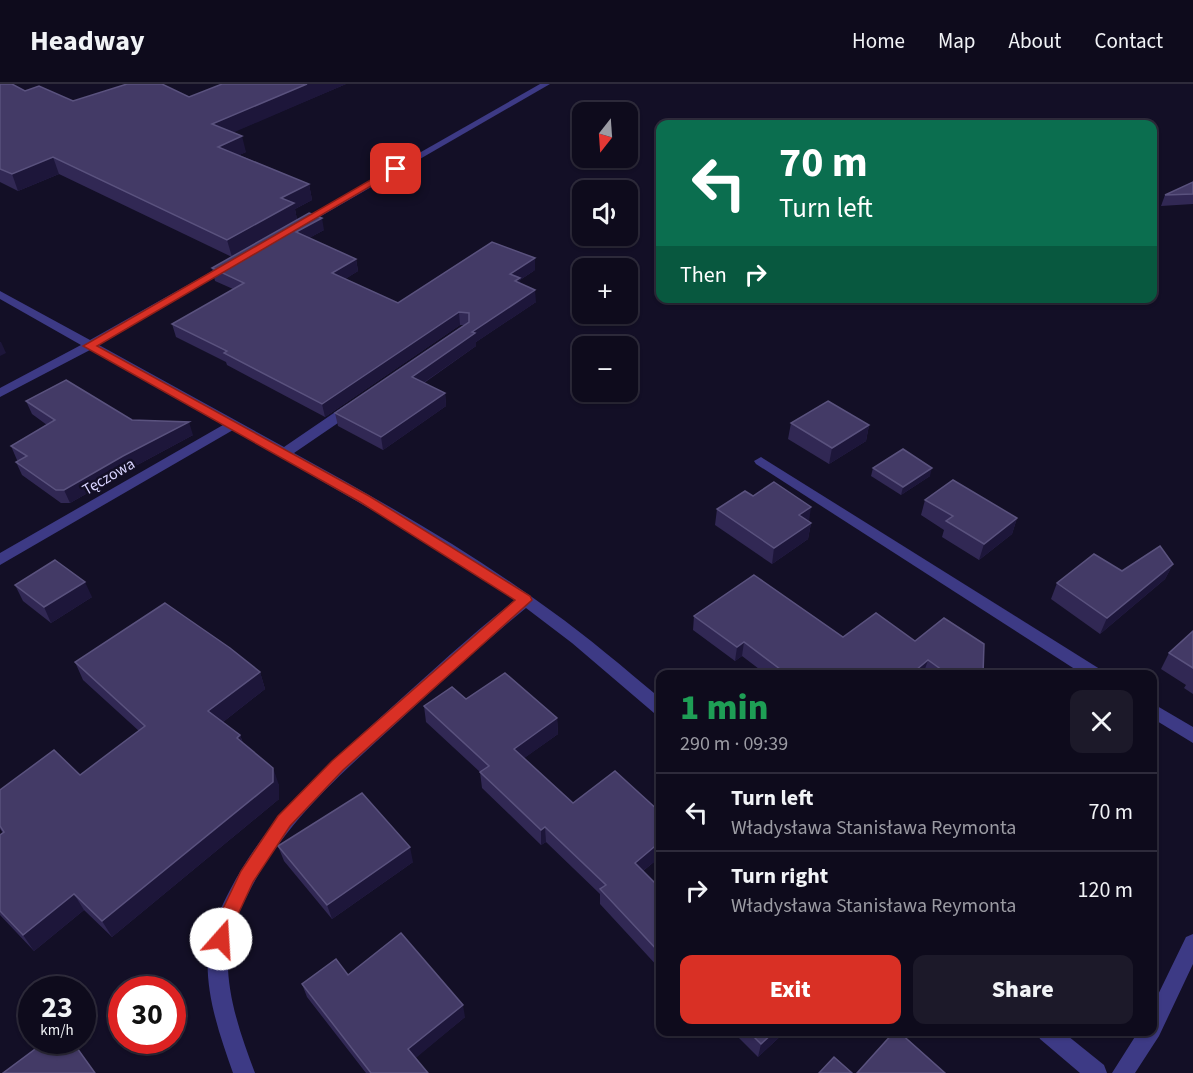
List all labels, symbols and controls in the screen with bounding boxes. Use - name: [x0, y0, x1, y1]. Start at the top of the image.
- text: Headway: [30, 21, 145, 61]
- text: Home: [852, 26, 905, 56]
- text: Map: [938, 26, 976, 56]
- text: About: [1009, 26, 1061, 56]
- text: Contact: [1094, 26, 1163, 56]
- north arrow: [572, 102, 638, 168]
- map controls: [572, 102, 638, 402]
- text: 70 m: [779, 133, 868, 193]
- pin: [370, 143, 421, 194]
- icon: left: [680, 144, 758, 222]
- icon: arrive: [379, 152, 412, 185]
- button: sound: [572, 180, 638, 246]
- text: Turn left: [779, 189, 873, 228]
- button: +: [572, 258, 638, 324]
- icon: right: [739, 258, 772, 291]
- text: Then: [680, 259, 727, 291]
- button: −: [572, 336, 638, 402]
- street label: Tęczowa: [78, 453, 139, 501]
- text: 1 min: [680, 682, 768, 733]
- button: close: [1070, 690, 1133, 753]
- text: 290 m · 09:39: [680, 730, 788, 758]
- text: Turn left: [731, 782, 813, 814]
- icon: left: [680, 796, 713, 829]
- text: 70 m: [1088, 796, 1133, 828]
- text: Władysława Stanisława Reymonta: [731, 814, 1016, 842]
- text: Turn right: [731, 860, 828, 892]
- icon: right: [680, 874, 713, 907]
- text: 120 m: [1078, 874, 1133, 906]
- text: Władysława Stanisława Reymonta: [731, 892, 1016, 920]
- position arrow: [189, 907, 253, 971]
- button: Exit: [680, 955, 901, 1024]
- button: Share: [913, 955, 1133, 1024]
- speed limit sign: 30: [108, 976, 186, 1054]
- text: 23: [41, 986, 73, 1029]
- text: km/h: [40, 1020, 74, 1041]

